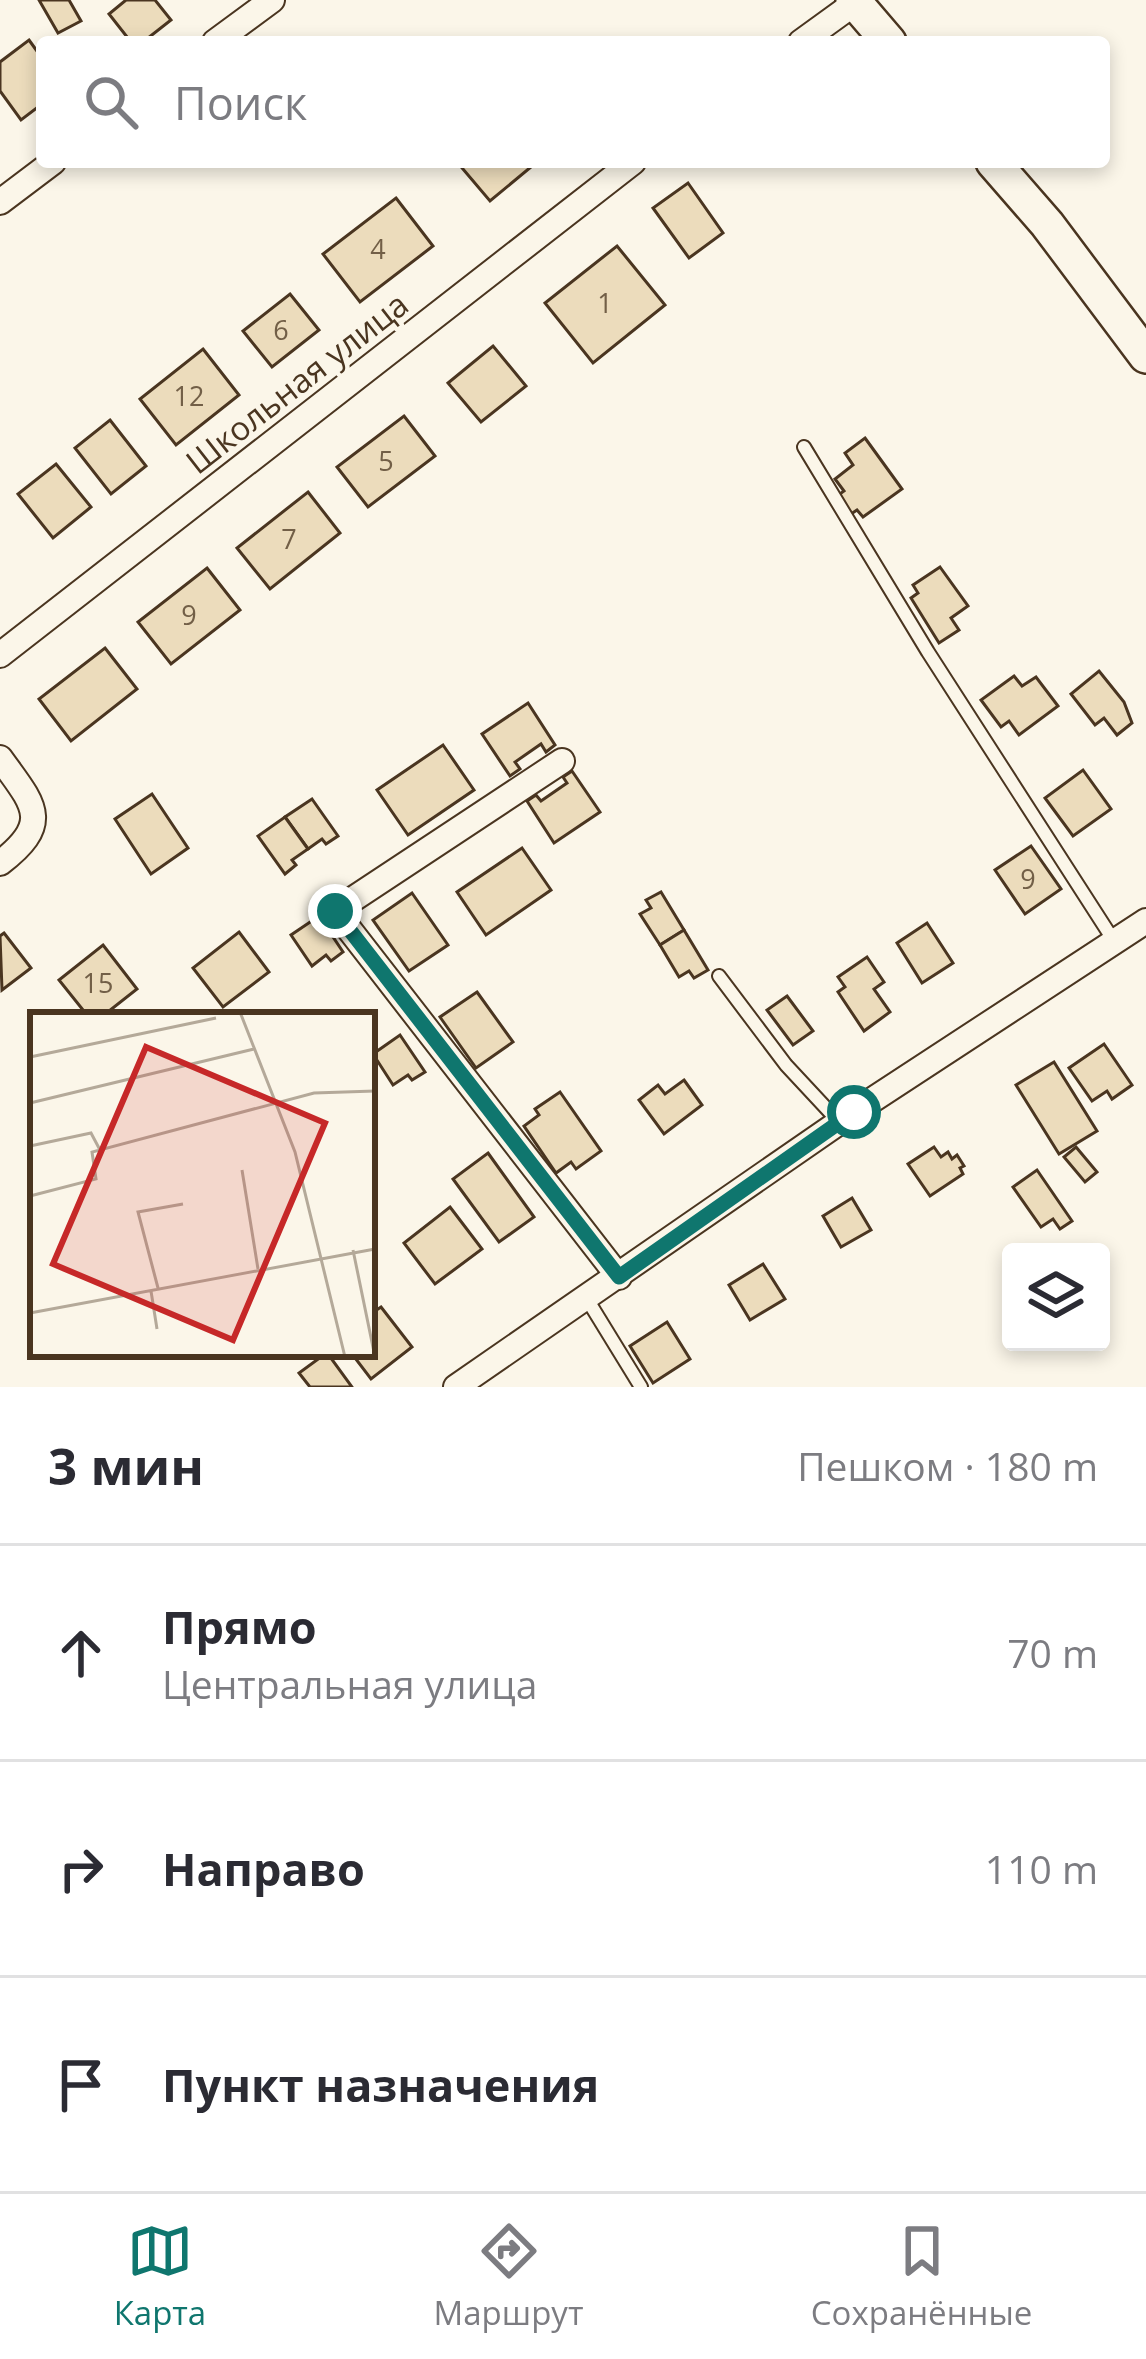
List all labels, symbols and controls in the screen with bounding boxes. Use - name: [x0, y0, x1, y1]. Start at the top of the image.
- search box: [36, 36, 1110, 168]
- icon: search: [78, 69, 144, 135]
- text: Поиск: [174, 72, 307, 133]
- house number: 4: [370, 230, 386, 267]
- street label: Школьная улица: [176, 282, 417, 484]
- house number: 1: [597, 284, 613, 321]
- house number: 6: [273, 311, 289, 348]
- house number: 12: [174, 377, 204, 414]
- house number: 5: [378, 442, 394, 479]
- house number: 7: [281, 520, 297, 557]
- house number: 9: [181, 596, 197, 633]
- house number: 9: [1020, 860, 1036, 897]
- route end: [308, 884, 362, 938]
- house number: 15: [83, 964, 113, 1001]
- inset map: [30, 1012, 375, 1357]
- route start: [827, 1085, 881, 1139]
- map controls: [1002, 1243, 1110, 1351]
- button: layers: [1002, 1243, 1110, 1351]
- text: 3 мин: [48, 1430, 204, 1500]
- text: Пешком · 180 m: [797, 1439, 1098, 1492]
- text: Прямо: [162, 1596, 317, 1657]
- icon: ahead: [48, 1620, 114, 1686]
- text: 70 m: [1007, 1626, 1098, 1679]
- text: Центральная улица: [162, 1657, 537, 1710]
- icon: right: [48, 1836, 114, 1902]
- text: Направо: [162, 1838, 365, 1899]
- text: 110 m: [985, 1842, 1098, 1895]
- icon: arrive: [48, 2052, 114, 2118]
- text: Пункт назначения: [162, 2054, 599, 2115]
- tab: Карта: [114, 2218, 206, 2335]
- tab: Маршрут: [434, 2218, 583, 2335]
- tab: Сохранённые: [811, 2218, 1032, 2335]

